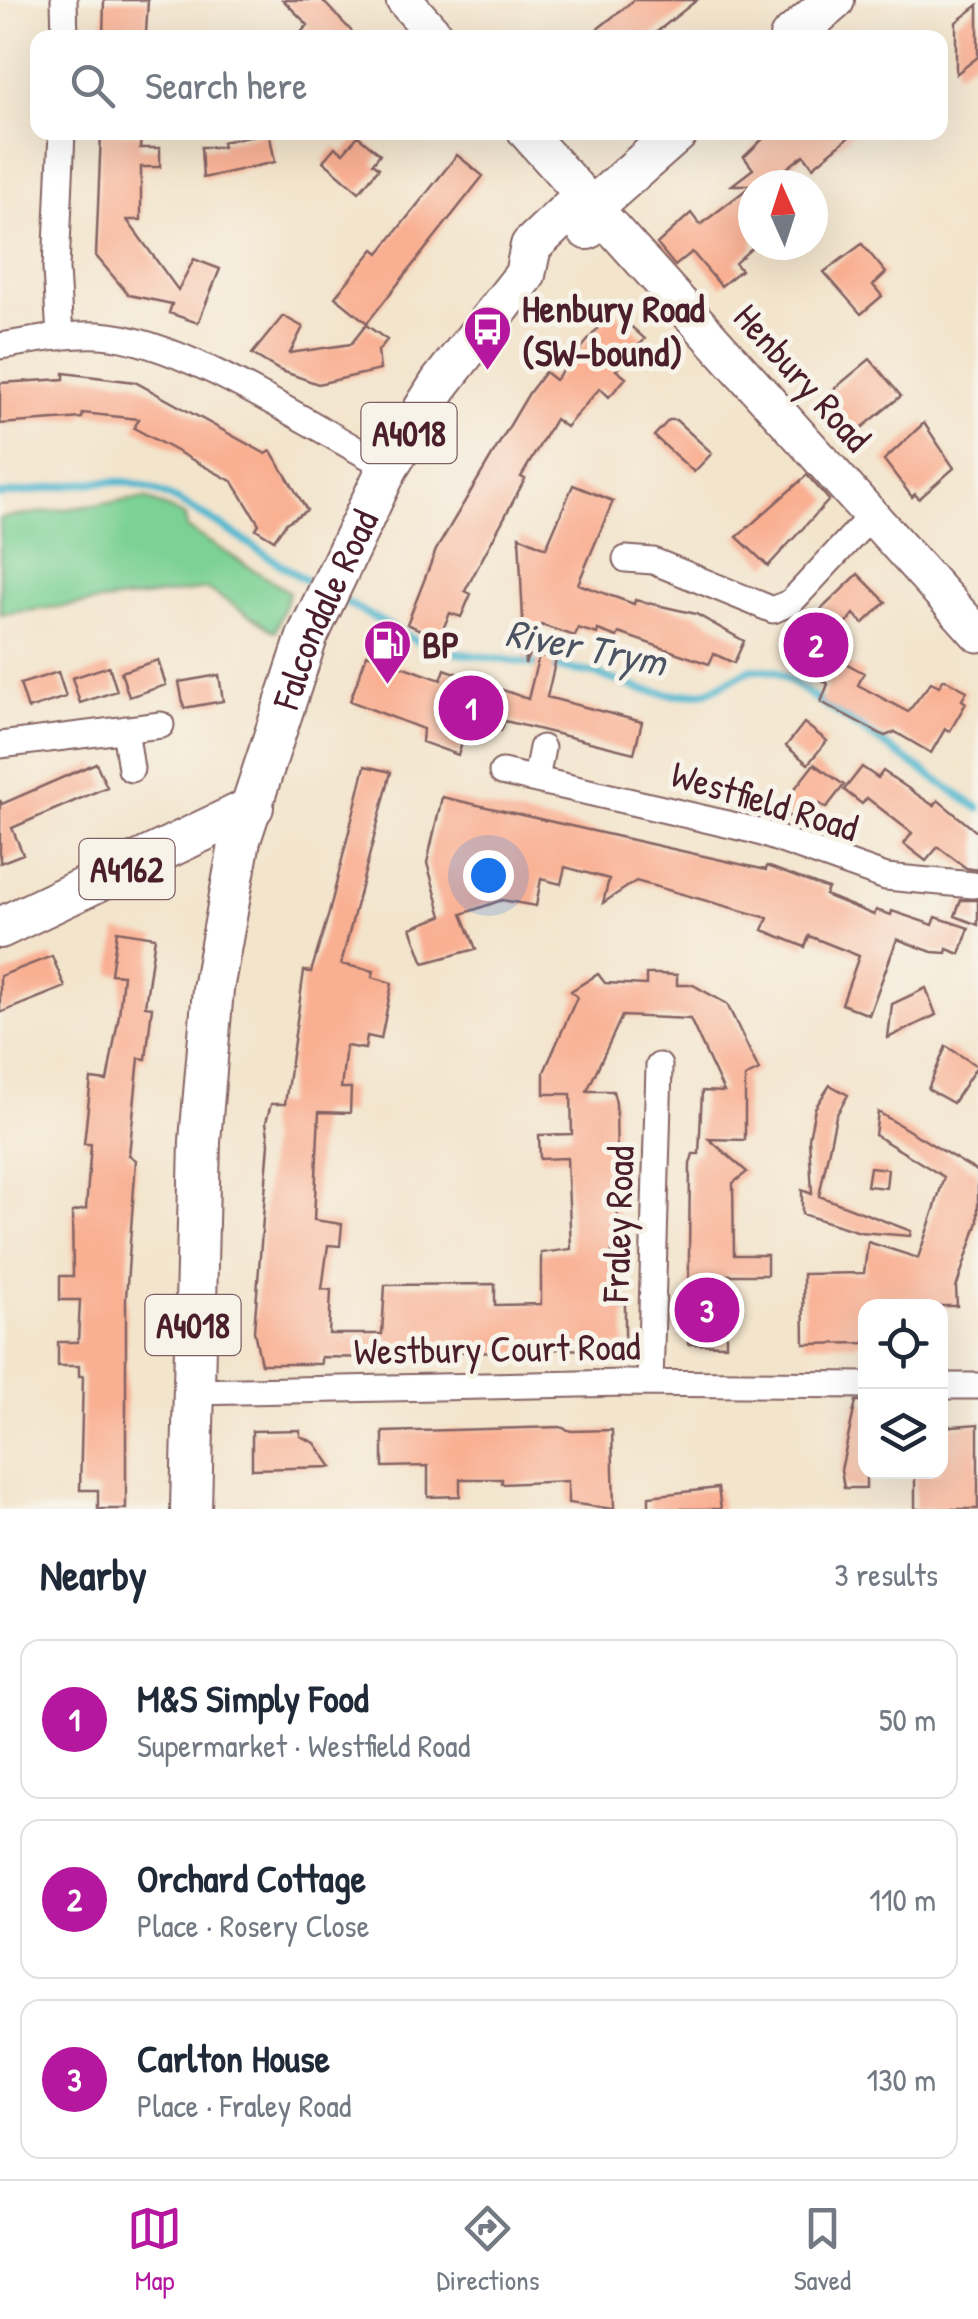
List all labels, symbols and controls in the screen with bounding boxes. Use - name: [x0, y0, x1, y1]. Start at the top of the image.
- search box: [30, 30, 948, 140]
- icon: search: [65, 58, 120, 113]
- text: Search here: [145, 59, 307, 111]
- north arrow: [738, 170, 828, 260]
- place label: Henbury Road (SW-bound): [522, 282, 705, 378]
- street label: Henbury Road: [723, 292, 884, 462]
- bus stop icon: Henbury Road (SW-bound): [461, 304, 513, 372]
- road number: A4018: [362, 403, 456, 463]
- street label: Falcondale Road: [259, 501, 390, 717]
- water label: River Trym: [501, 604, 672, 689]
- pin: 2: [784, 608, 848, 682]
- fuel station icon: BP: [361, 618, 413, 686]
- place label: BP: [422, 618, 460, 670]
- pin: 1: [438, 670, 504, 746]
- street label: Westfield Road: [665, 747, 865, 853]
- road number: A4162: [80, 839, 174, 899]
- your location: [463, 850, 514, 901]
- street label: Fraley Road: [588, 1145, 646, 1304]
- pin: 3: [674, 1272, 740, 1348]
- road number: A4018: [146, 1295, 240, 1355]
- map controls: [858, 1299, 948, 1479]
- button: locate: [858, 1299, 948, 1389]
- street label: Westbury Court Road: [353, 1320, 641, 1376]
- button: layers: [858, 1389, 948, 1479]
- text: Nearby: [40, 1546, 147, 1603]
- text: 3 results: [834, 1553, 938, 1596]
- text: M&S Simply Food: [137, 1672, 369, 1724]
- text: 1: [69, 1698, 80, 1741]
- text: 50 m: [879, 1698, 936, 1741]
- text: Supermarket · Westfield Road: [137, 1724, 470, 1767]
- text: Orchard Cottage: [137, 1852, 366, 1904]
- text: 2: [67, 1878, 82, 1921]
- text: 110 m: [869, 1878, 936, 1921]
- text: Place · Rosery Close: [137, 1904, 369, 1947]
- text: Carlton House: [137, 2032, 330, 2084]
- text: 3: [67, 2058, 82, 2101]
- text: 130 m: [867, 2058, 936, 2101]
- text: Place · Fraley Road: [137, 2084, 351, 2127]
- tab: Map: [127, 2201, 182, 2299]
- tab: Directions: [436, 2201, 539, 2299]
- tab: Saved: [794, 2201, 851, 2299]

